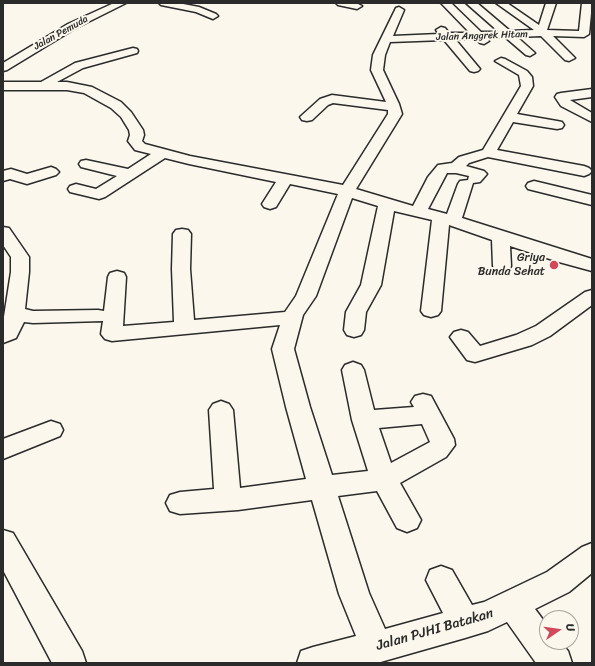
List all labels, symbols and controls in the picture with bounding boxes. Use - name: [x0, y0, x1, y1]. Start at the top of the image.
- street label: Jalan Pemuda: [32, 13, 90, 53]
- street label: Jalan Anggrek Hitam: [436, 28, 528, 44]
- place label: Griya Bunda Sehat: [478, 251, 545, 279]
- marker: Griya Bunda Sehat: [548, 259, 560, 271]
- street label: Jalan PJHI Batakan: [375, 605, 495, 655]
- north arrow: [539, 610, 579, 650]
- text: U: [560, 622, 580, 633]

